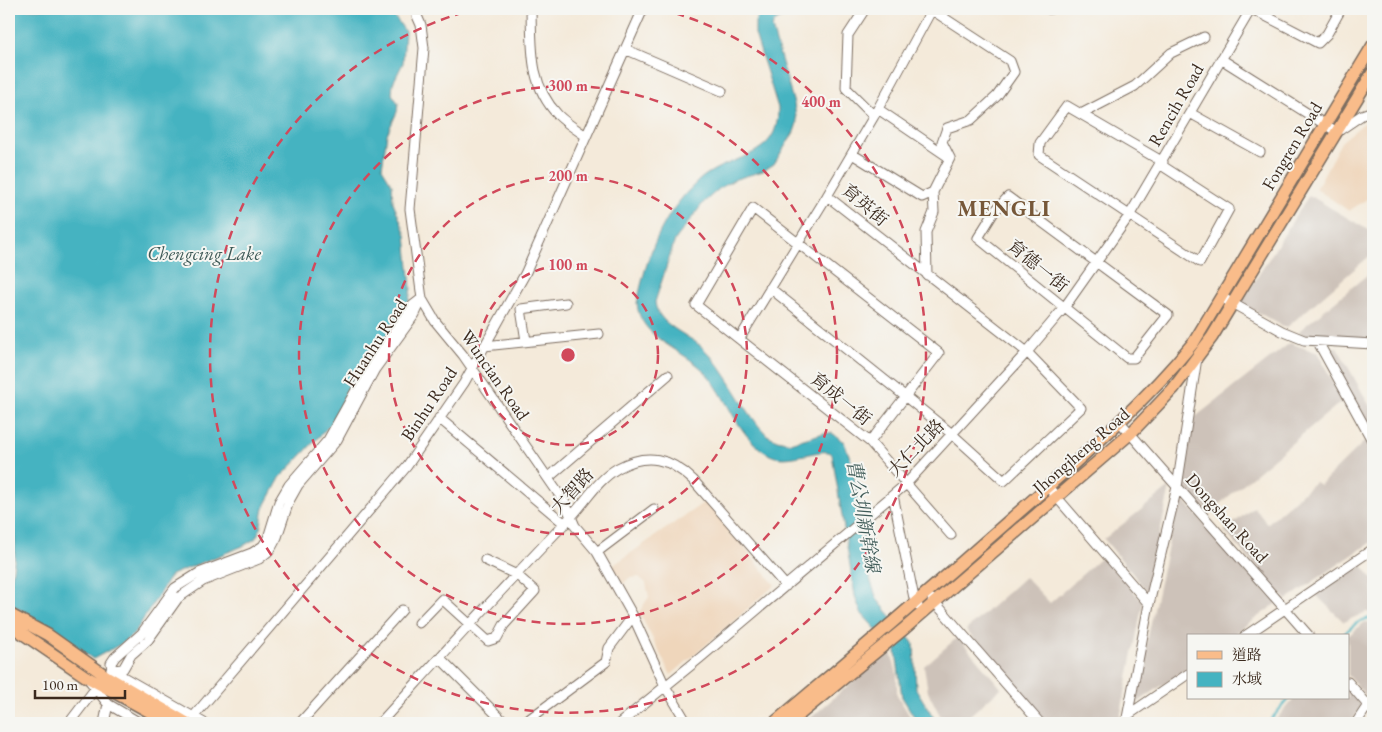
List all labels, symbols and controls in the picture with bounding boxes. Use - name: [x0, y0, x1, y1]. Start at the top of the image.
- street label: Rencih Road: [1143, 59, 1209, 150]
- text: 300 m: [548, 76, 588, 95]
- text: 400 m: [801, 92, 841, 111]
- street label: Fongren Road: [1256, 97, 1327, 194]
- text: 200 m: [548, 166, 588, 185]
- street label: 育英街: [837, 178, 893, 231]
- district label: MENGLI: [957, 194, 1051, 223]
- street label: 育德一街: [1003, 234, 1074, 297]
- water label: Chengcing Lake: [147, 241, 261, 266]
- text: 100 m: [548, 255, 588, 274]
- street label: Huanhu Road: [337, 293, 412, 391]
- street label: Wuncian Road: [456, 325, 535, 425]
- centre of rings: [559, 346, 577, 364]
- street label: Binhu Road: [395, 362, 462, 445]
- street label: 育成一街: [806, 367, 877, 430]
- street label: Jhongjheng Road: [1026, 402, 1135, 500]
- street label: 大仁北路: [882, 414, 949, 482]
- water label: 曹公圳新幹線: [841, 458, 886, 576]
- street label: 大智路: [545, 463, 598, 518]
- street label: Dongshan Road: [1181, 468, 1274, 568]
- legend: [1187, 634, 1350, 700]
- text: 道路: [1232, 645, 1262, 664]
- scale bar: [35, 667, 125, 699]
- text: 水域: [1232, 669, 1262, 688]
- text: 100 m: [42, 675, 79, 694]

